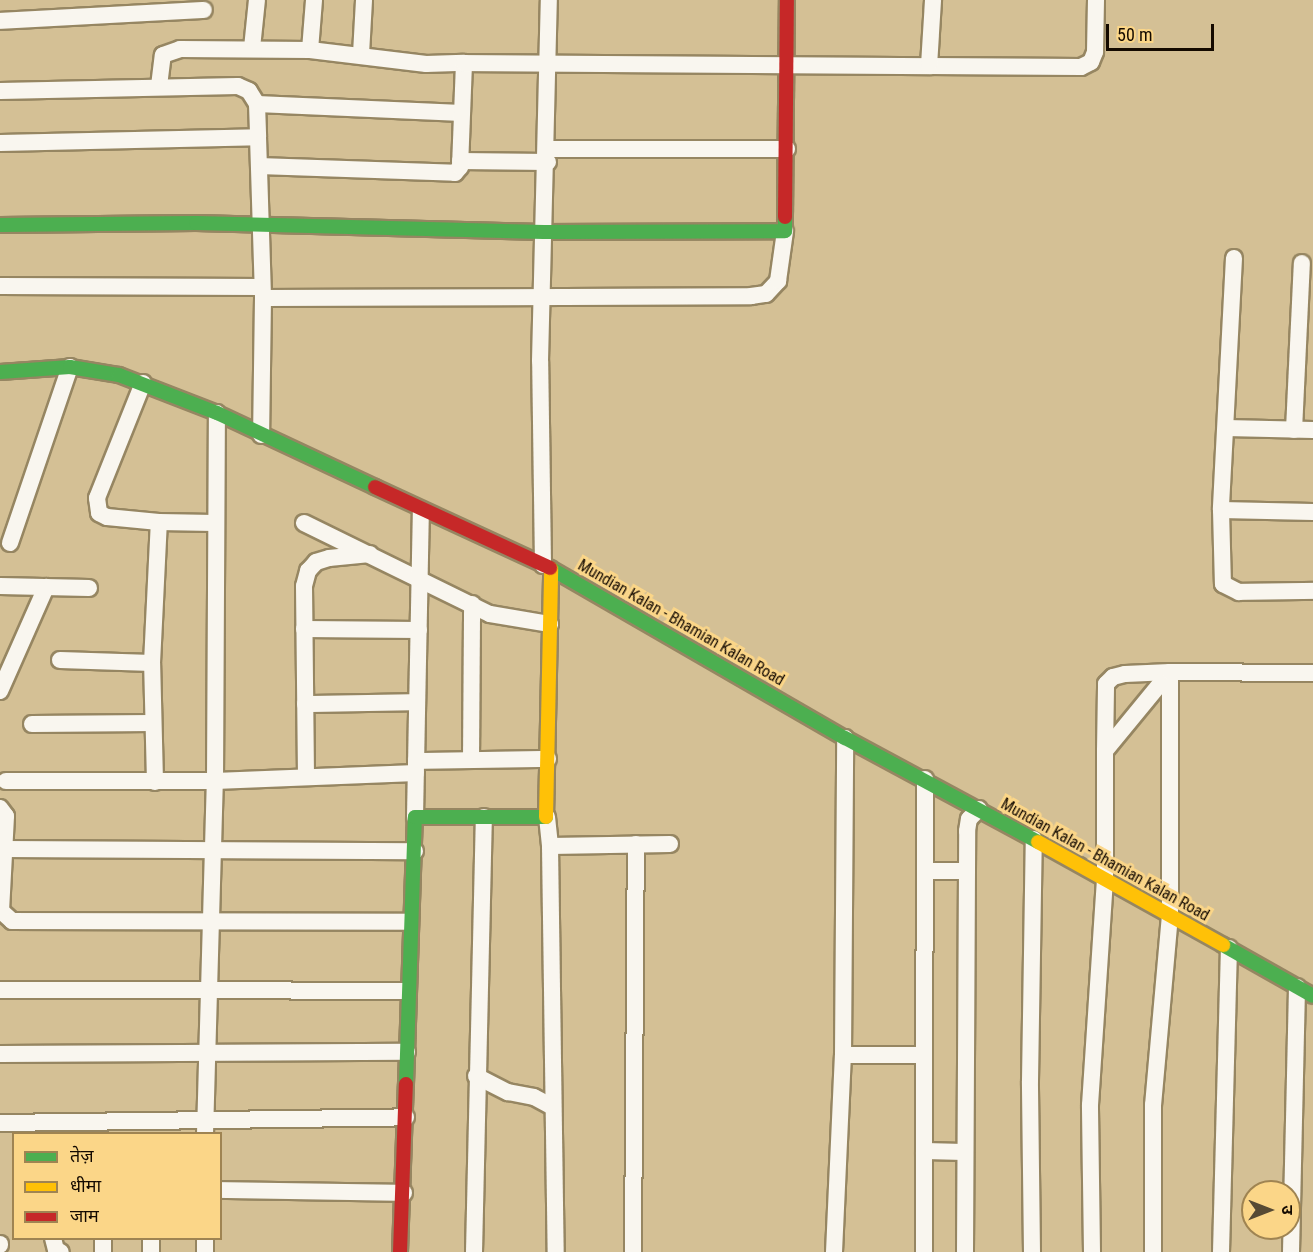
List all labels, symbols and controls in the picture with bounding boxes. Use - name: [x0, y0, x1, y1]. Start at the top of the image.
- scale bar: [1109, 12, 1217, 50]
- text: 50 m: [1117, 24, 1152, 45]
- street label: Mundian Kalan - Bhamian Kalan Road: [574, 556, 788, 690]
- street label: Mundian Kalan - Bhamian Kalan Road: [997, 795, 1213, 925]
- legend: [12, 1132, 222, 1240]
- text: तेज़: [70, 1145, 94, 1166]
- text: धीमा: [70, 1175, 101, 1196]
- north arrow: [1241, 1180, 1301, 1240]
- text: जाम: [70, 1205, 99, 1226]
- text: उ: [1278, 1205, 1297, 1215]

